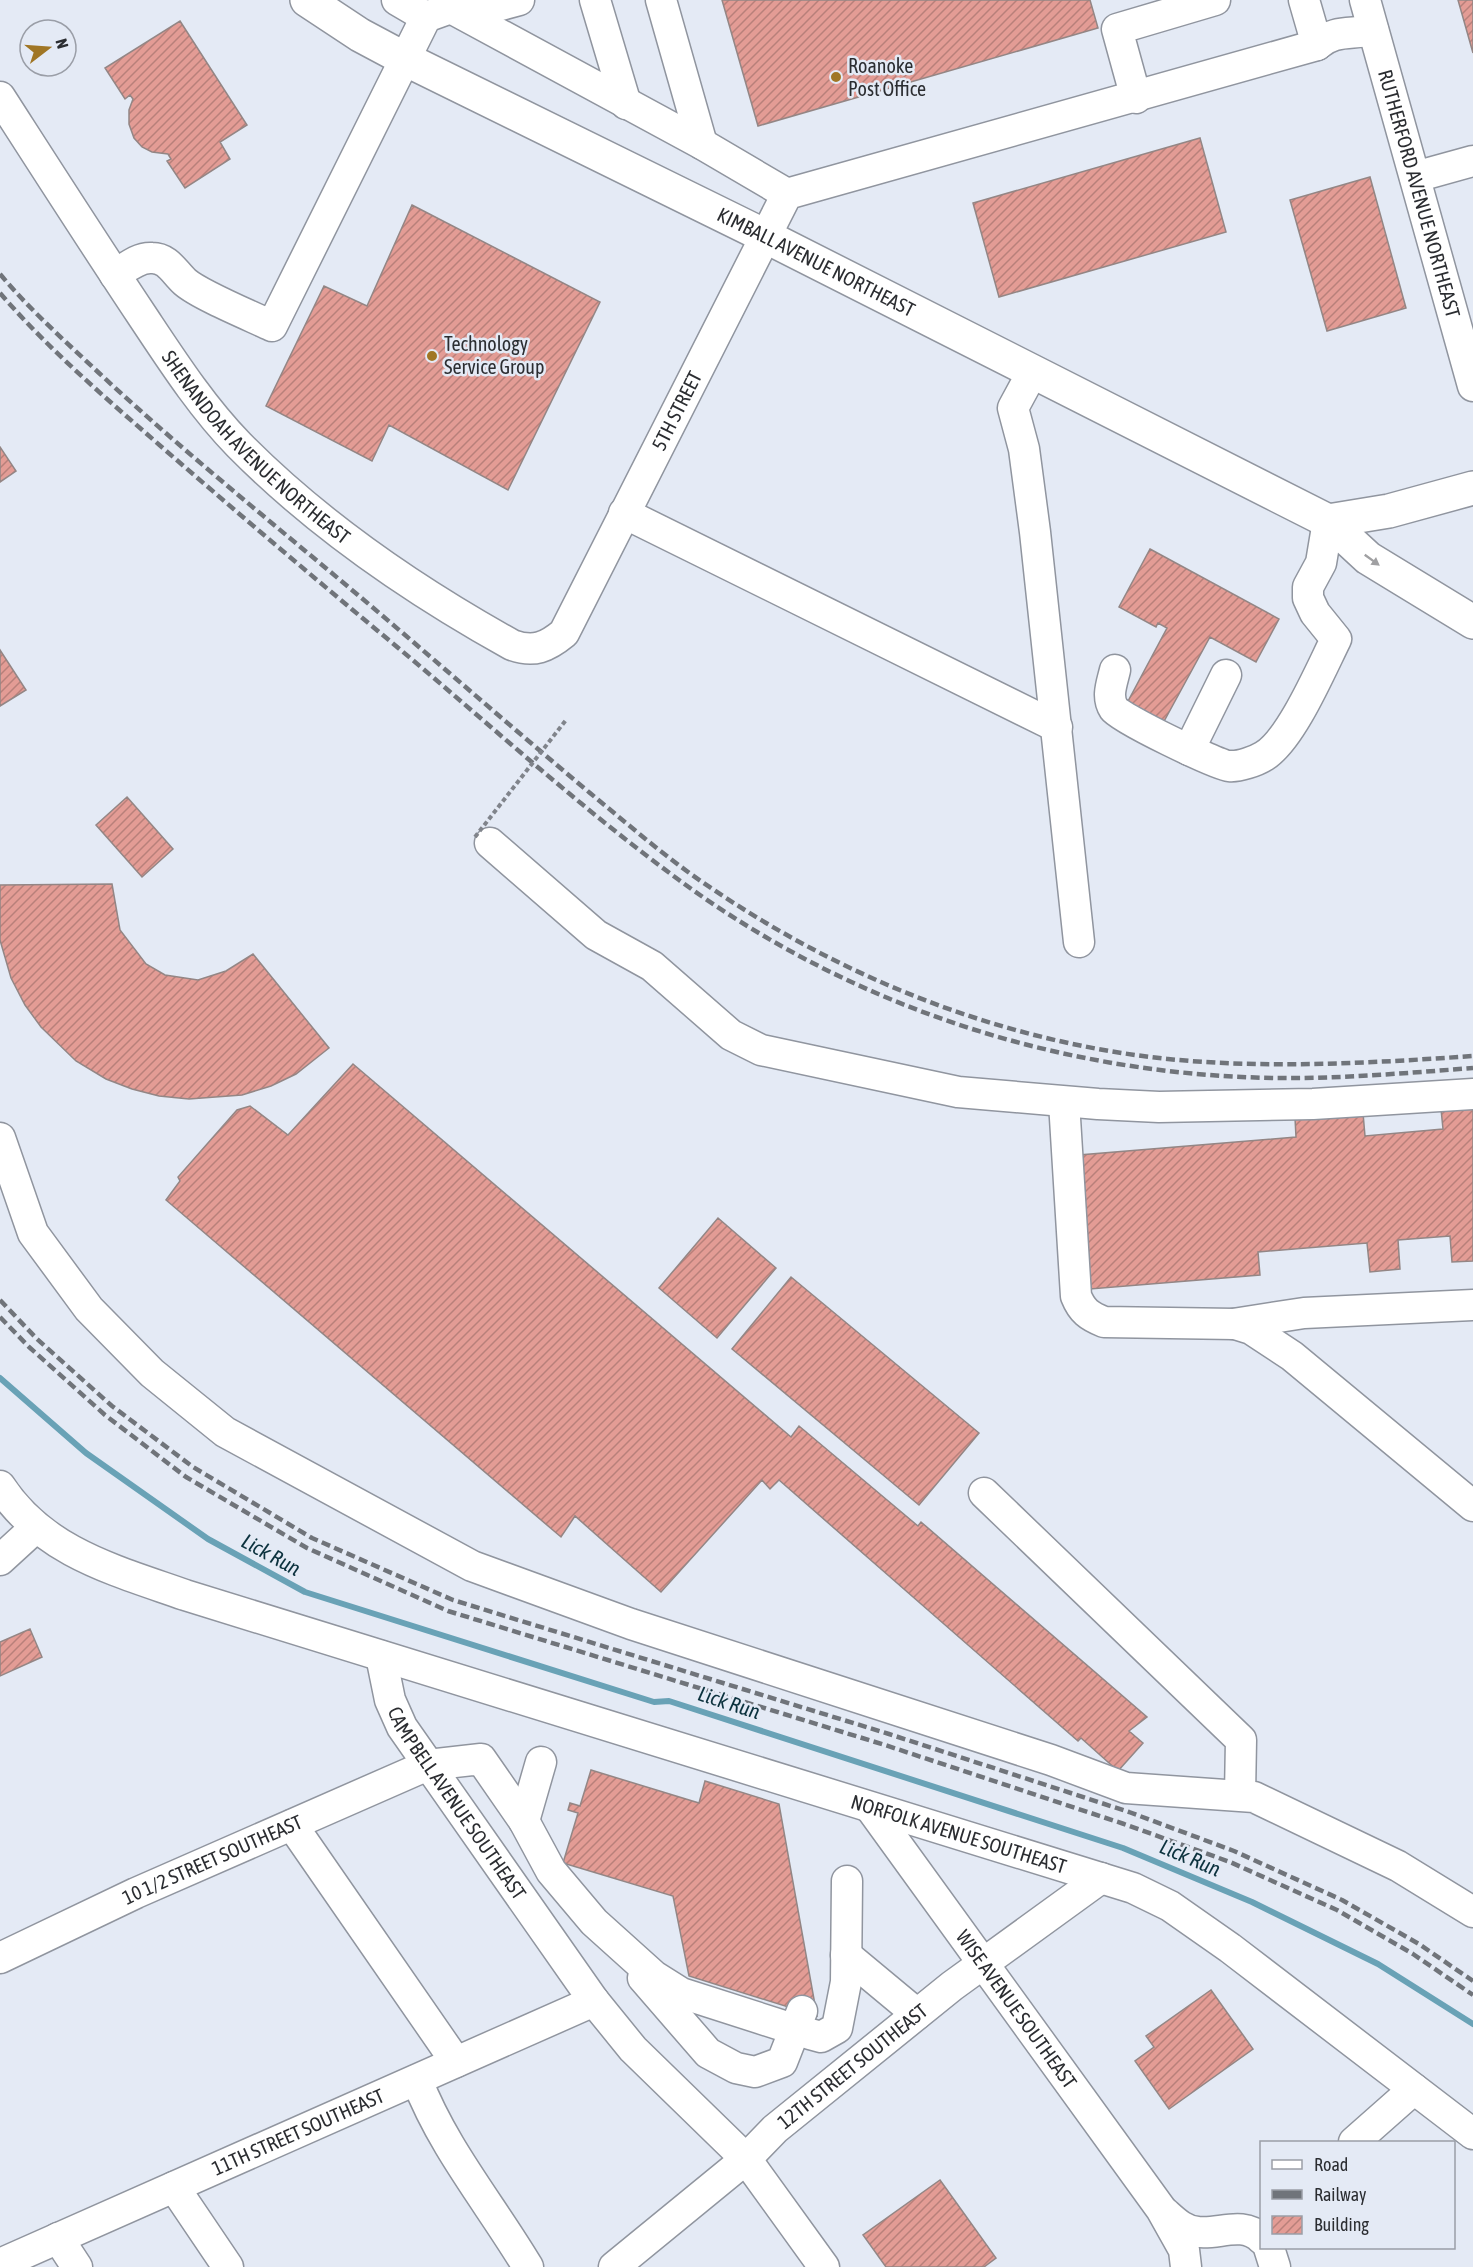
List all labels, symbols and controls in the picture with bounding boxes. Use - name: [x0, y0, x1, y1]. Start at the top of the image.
- north arrow: [18, 18, 78, 78]
- text: N: [52, 36, 72, 51]
- place label: Roanoke Post Office: [848, 54, 926, 100]
- street label: RUTHERFORD AVENUE NORTHEAST: [1374, 67, 1465, 320]
- marker: Roanoke Post Office: [829, 70, 843, 84]
- street label: KIMBALL AVENUE NORTHEAST: [714, 202, 919, 321]
- place label: Technology Service Group: [444, 332, 544, 378]
- street label: SHENANDOAH AVENUE NORTHEAST: [158, 346, 355, 548]
- marker: Technology Service Group: [425, 349, 439, 363]
- street label: 5TH STREET: [647, 367, 706, 454]
- one-way arrow: [1364, 554, 1380, 566]
- water label: Lick Run: [238, 1528, 305, 1580]
- water label: Lick Run: [695, 1681, 763, 1723]
- street label: CAMPBELL AVENUE SOUTHEAST: [383, 1703, 531, 1904]
- street label: NORFOLK AVENUE SOUTHEAST: [848, 1790, 1069, 1878]
- street label: 10 1/2 STREET SOUTHEAST: [119, 1810, 305, 1909]
- water label: Lick Run: [1156, 1834, 1224, 1881]
- street label: WISE AVENUE SOUTHEAST: [952, 1925, 1082, 2093]
- street label: 12TH STREET SOUTHEAST: [773, 1999, 932, 2133]
- street label: 11TH STREET SOUTHEAST: [208, 2083, 388, 2180]
- legend: [1260, 2141, 1455, 2249]
- text: Road: [1314, 2154, 1348, 2175]
- text: Railway: [1314, 2184, 1366, 2205]
- text: Building: [1314, 2214, 1369, 2235]

